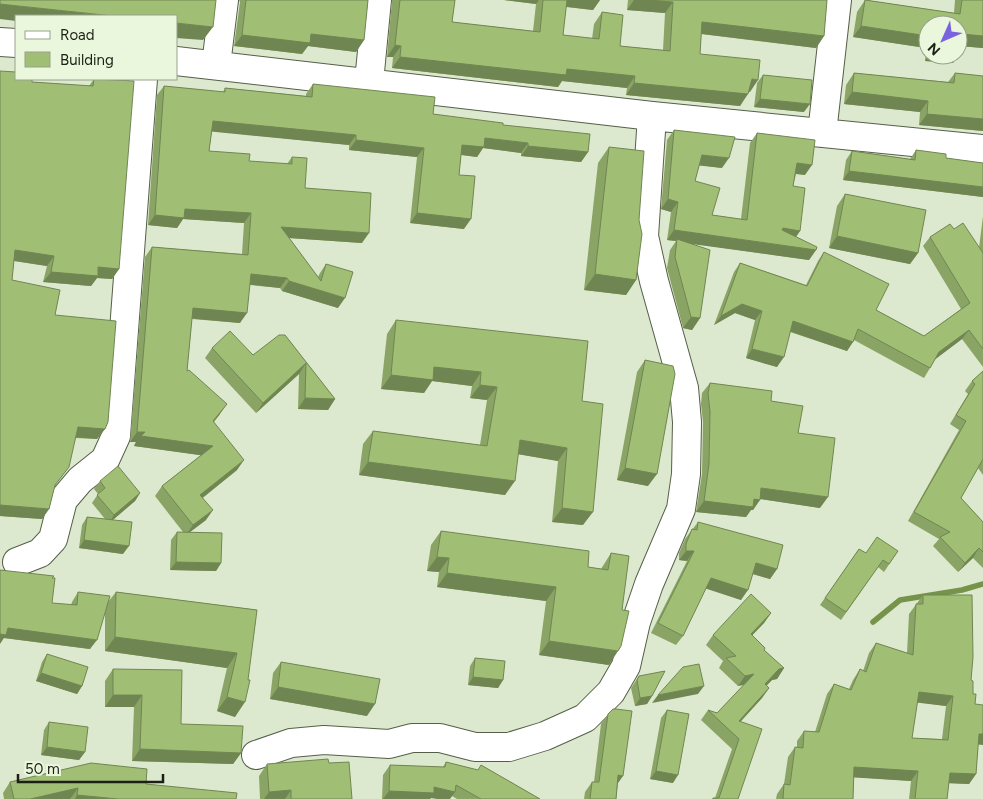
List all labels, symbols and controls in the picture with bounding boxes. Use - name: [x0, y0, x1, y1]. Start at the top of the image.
- legend: [15, 15, 178, 80]
- north arrow: [918, 15, 968, 65]
- text: Road: [60, 26, 95, 44]
- text: N: [924, 39, 944, 59]
- text: Building: [60, 51, 114, 69]
- scale bar: [18, 752, 162, 784]
- text: 50 m: [25, 760, 60, 778]

